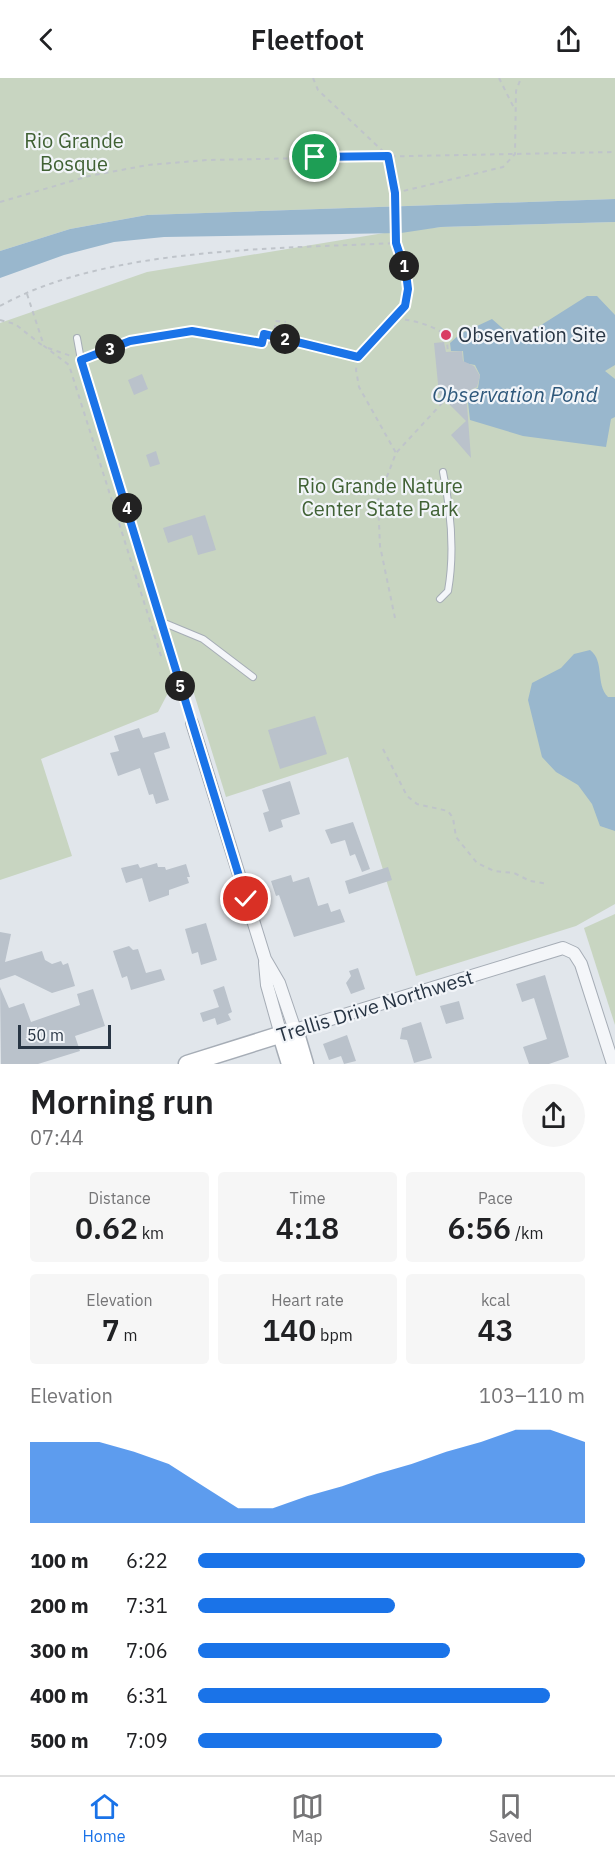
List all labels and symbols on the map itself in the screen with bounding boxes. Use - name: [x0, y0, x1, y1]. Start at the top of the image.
- park label: Rio Grande Bosque: [24, 127, 124, 177]
- pin: [289, 131, 340, 182]
- pin: 1: [389, 251, 419, 281]
- place label: Observation Site: [458, 321, 606, 348]
- pin: 2: [270, 324, 300, 354]
- marker: Observation Site: [439, 328, 453, 342]
- pin: 3: [95, 334, 125, 364]
- water label: Observation Pond: [432, 380, 598, 408]
- park label: Rio Grande Nature Center State Park: [297, 472, 463, 522]
- pin: 4: [112, 493, 142, 523]
- pin: 5: [165, 671, 195, 701]
- pin: [220, 873, 271, 924]
- street label: Trellis Drive Northwest: [273, 963, 476, 1048]
- scale bar: [18, 1022, 111, 1049]

